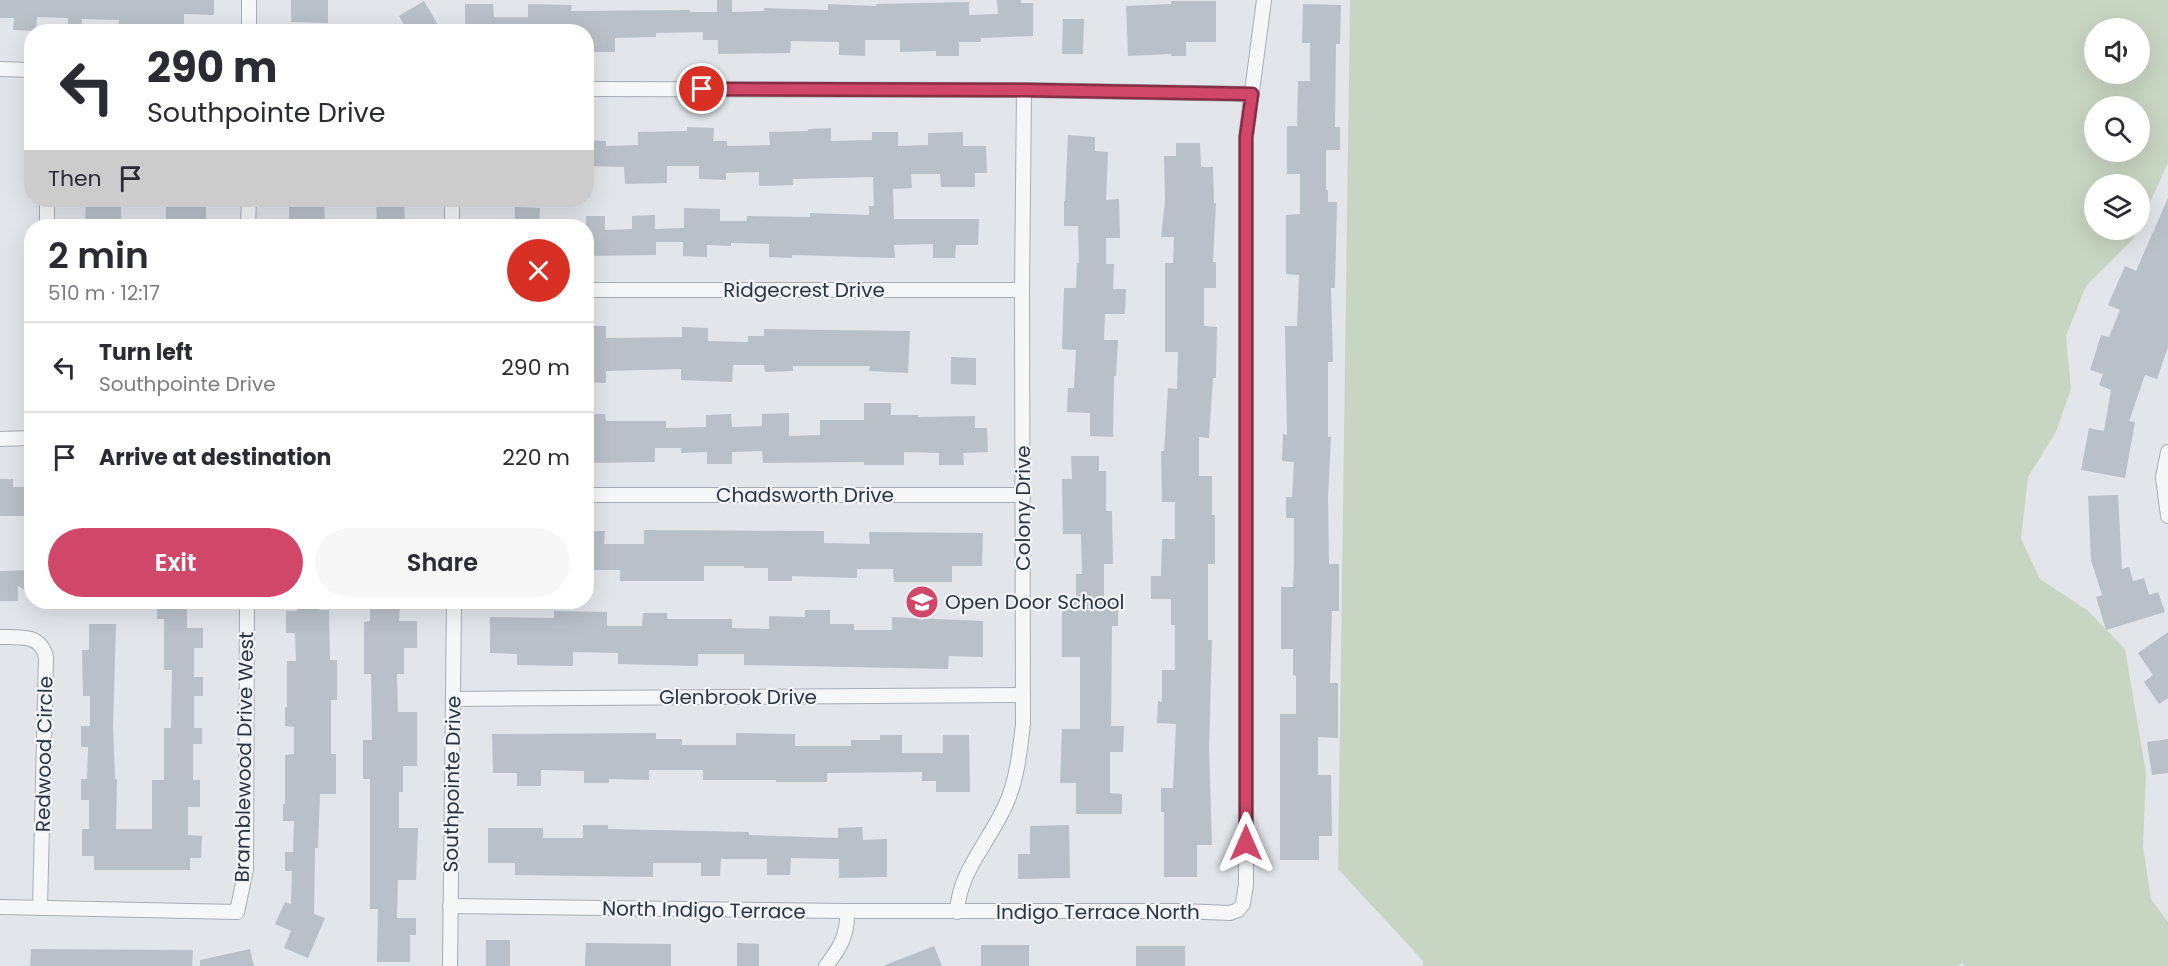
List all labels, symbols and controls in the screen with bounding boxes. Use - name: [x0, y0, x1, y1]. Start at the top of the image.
- map controls: [2084, 18, 2150, 240]
- button: sound: [2084, 18, 2150, 84]
- text: 290 m: [147, 38, 278, 97]
- icon: left: [48, 48, 126, 126]
- pin: [676, 63, 727, 114]
- icon: arrive: [685, 72, 718, 105]
- text: Southpointe Drive: [147, 94, 385, 131]
- button: search: [2084, 96, 2150, 162]
- icon: arrive: [114, 162, 147, 195]
- text: Then: [48, 163, 102, 194]
- button: layers: [2084, 174, 2150, 240]
- text: 2 min: [48, 230, 149, 281]
- button: close: [507, 239, 570, 302]
- street label: Ridgecrest Drive: [723, 276, 885, 304]
- text: 510 m · 12:17: [48, 279, 160, 307]
- text: Turn left: [99, 337, 193, 368]
- icon: left: [48, 351, 81, 384]
- text: 290 m: [501, 352, 570, 383]
- text: Southpointe Drive: [99, 370, 276, 398]
- icon: arrive: [48, 441, 81, 474]
- text: Arrive at destination: [99, 442, 331, 473]
- text: 220 m: [502, 442, 570, 473]
- street label: Colony Drive: [1009, 445, 1037, 571]
- street label: Chadsworth Drive: [716, 481, 894, 509]
- button: Exit: [48, 528, 303, 597]
- button: Share: [315, 528, 570, 597]
- school or university icon: Open Door School: [904, 584, 940, 620]
- place label: Open Door School: [945, 588, 1125, 616]
- street label: Bramblewood Drive West: [228, 631, 260, 883]
- street label: Redwood Circle: [29, 676, 59, 832]
- street label: Glenbrook Drive: [659, 683, 817, 711]
- street label: Southpointe Drive: [436, 695, 468, 873]
- position arrow: [1214, 811, 1278, 875]
- street label: North Indigo Terrace: [602, 894, 806, 926]
- street label: Indigo Terrace North: [996, 898, 1200, 926]

